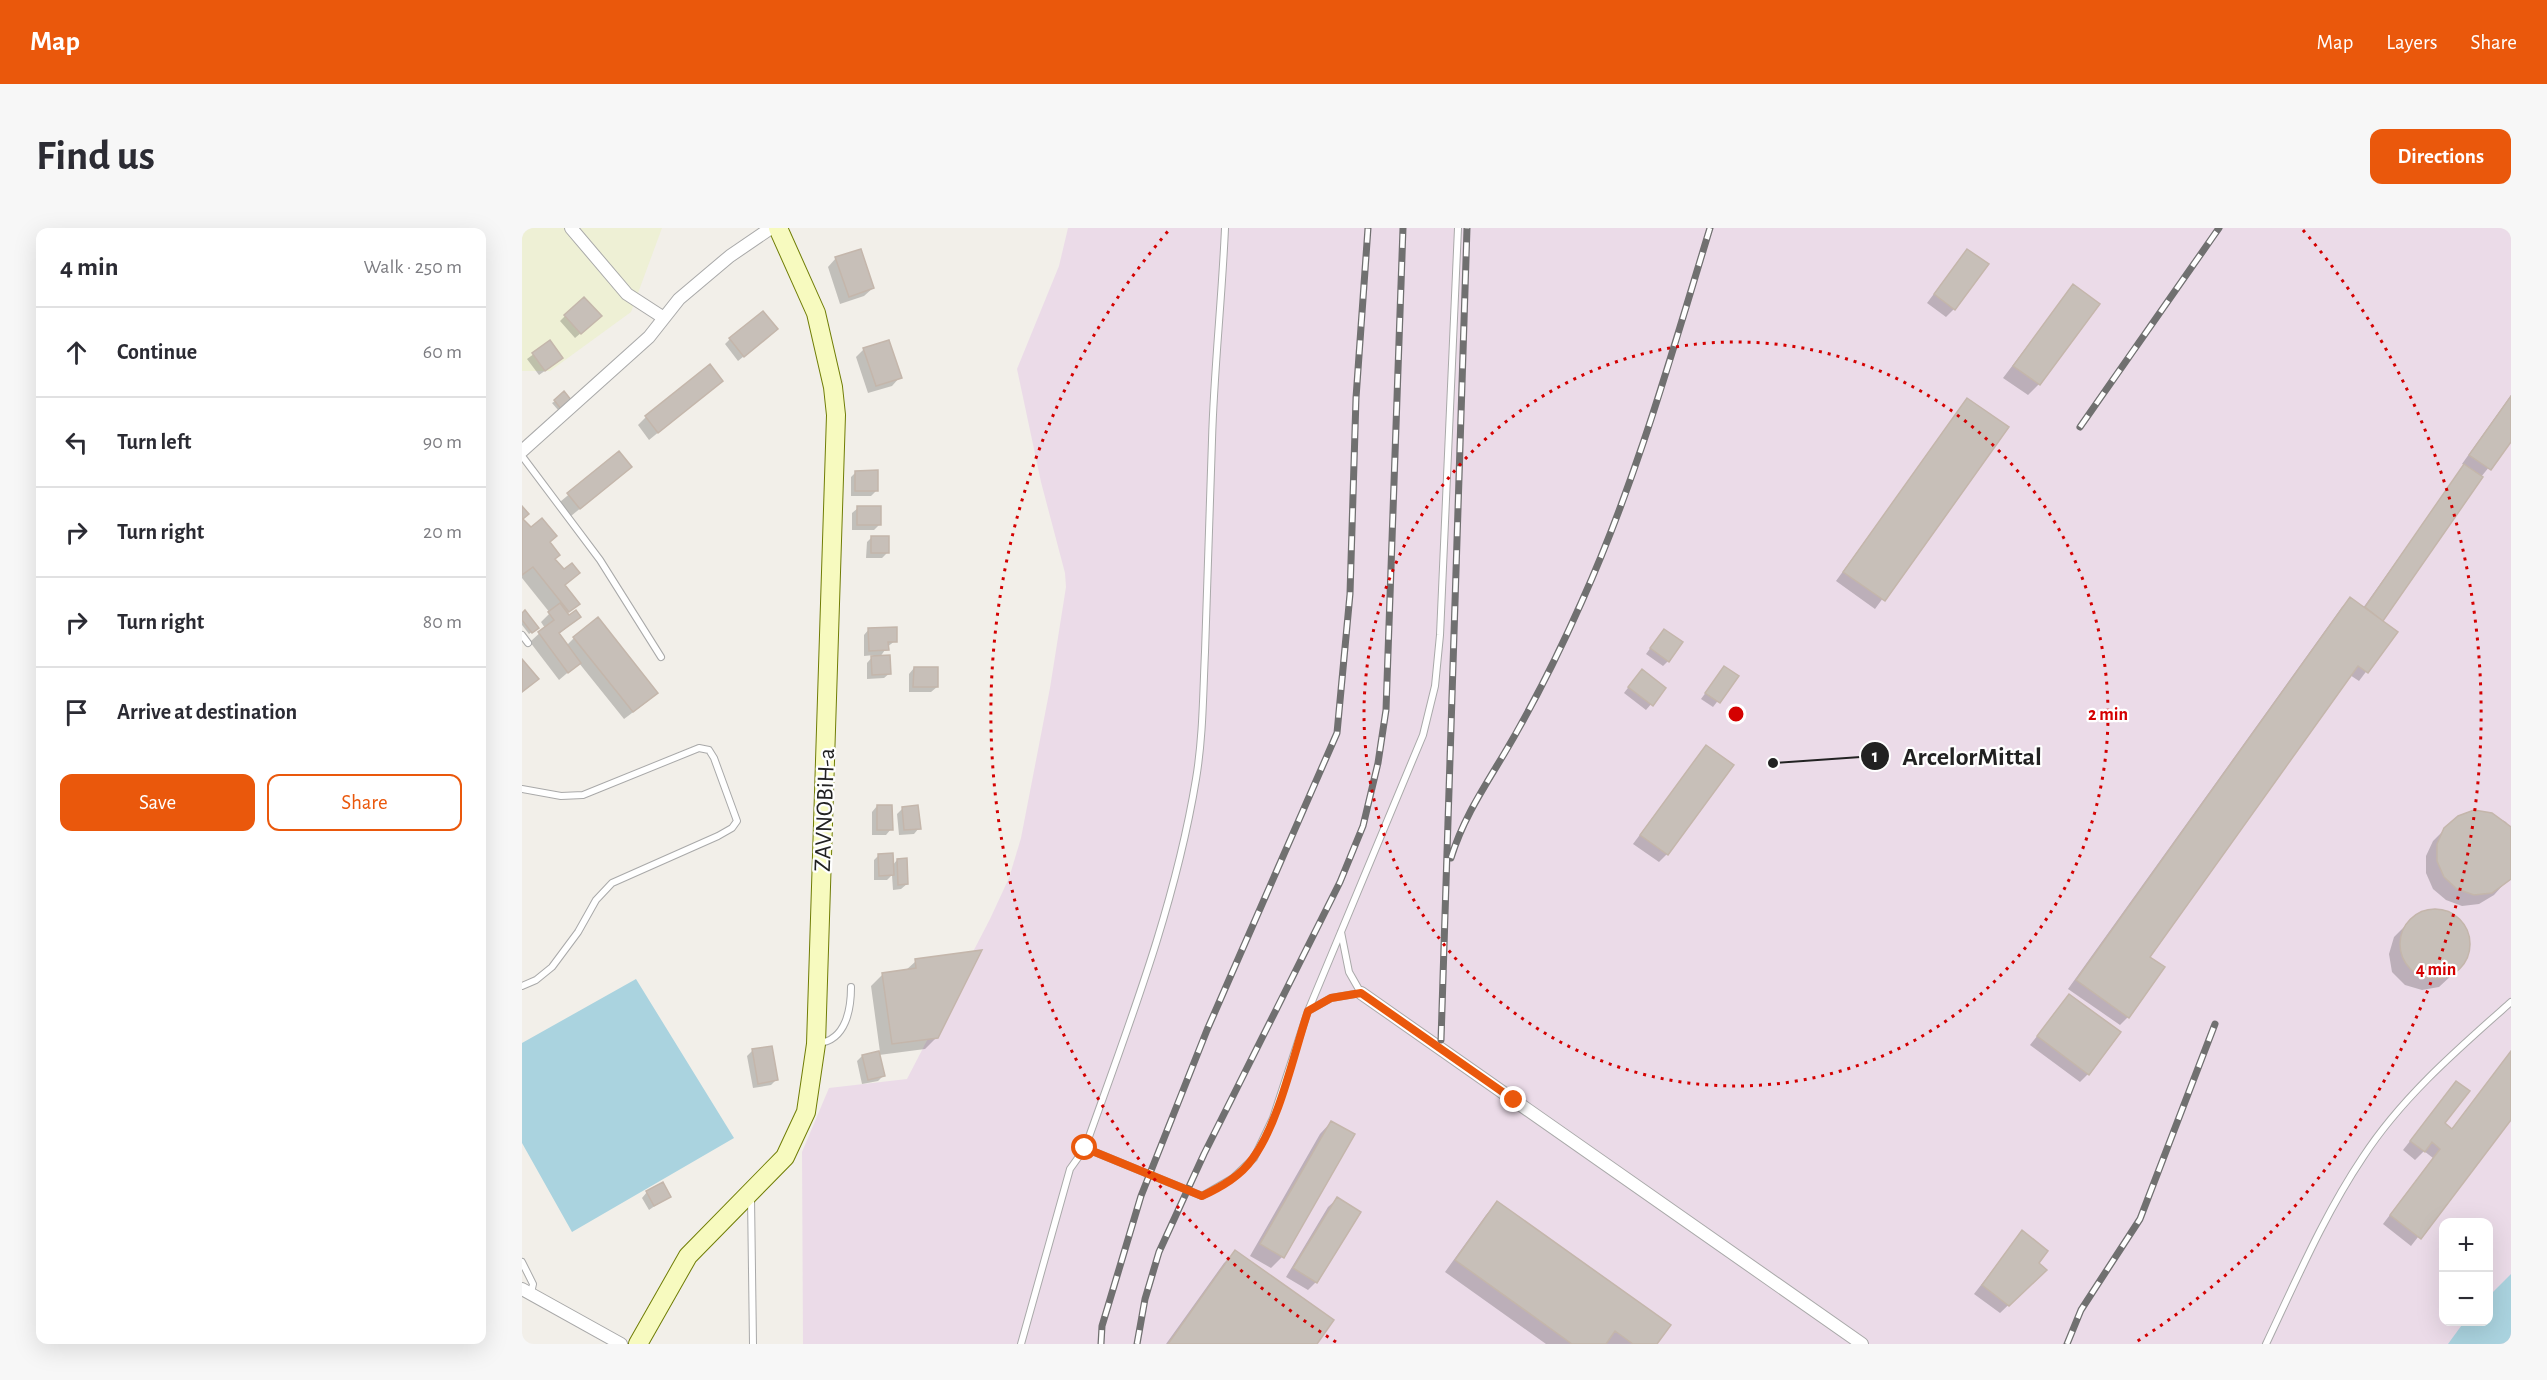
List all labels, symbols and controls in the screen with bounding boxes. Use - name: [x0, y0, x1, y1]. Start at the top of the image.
- text: Map: [30, 28, 80, 56]
- text: Map: [2317, 32, 2353, 53]
- text: Layers: [2386, 32, 2437, 53]
- text: Share: [2470, 32, 2517, 53]
- button: Directions: [2370, 129, 2511, 184]
- text: Find us: [36, 135, 155, 177]
- text: 4 min: [60, 254, 119, 280]
- text: Walk · 250 m: [363, 257, 462, 277]
- icon: ahead: [60, 336, 93, 369]
- text: Continue: [117, 341, 197, 363]
- text: 60 m: [423, 342, 462, 362]
- icon: left: [60, 426, 93, 459]
- text: Turn left: [117, 431, 191, 453]
- text: 90 m: [423, 432, 462, 452]
- icon: right: [60, 516, 93, 549]
- text: Turn right: [117, 521, 204, 543]
- text: 20 m: [423, 522, 462, 542]
- icon: right: [60, 606, 93, 639]
- text: Turn right: [117, 611, 204, 633]
- text: 80 m: [423, 612, 462, 632]
- icon: arrive: [60, 696, 93, 729]
- text: Arrive at destination: [117, 701, 297, 723]
- centre of rings: [1726, 704, 1746, 724]
- text: 2 min: [2088, 706, 2128, 724]
- callout: ArcelorMittal: [1860, 734, 2054, 778]
- text: ArcelorMittal: [1902, 744, 2042, 770]
- street label: ZAVNOBiH-a: [811, 748, 839, 872]
- text: 1: [1872, 748, 1878, 766]
- button: Save: [60, 774, 255, 831]
- button: Share: [267, 774, 462, 831]
- text: 4 min: [2416, 961, 2456, 979]
- route end: [1500, 1086, 1526, 1112]
- route start: [1071, 1134, 1097, 1160]
- map controls: [2439, 1218, 2493, 1326]
- button: +: [2439, 1218, 2493, 1272]
- button: −: [2439, 1272, 2493, 1326]

